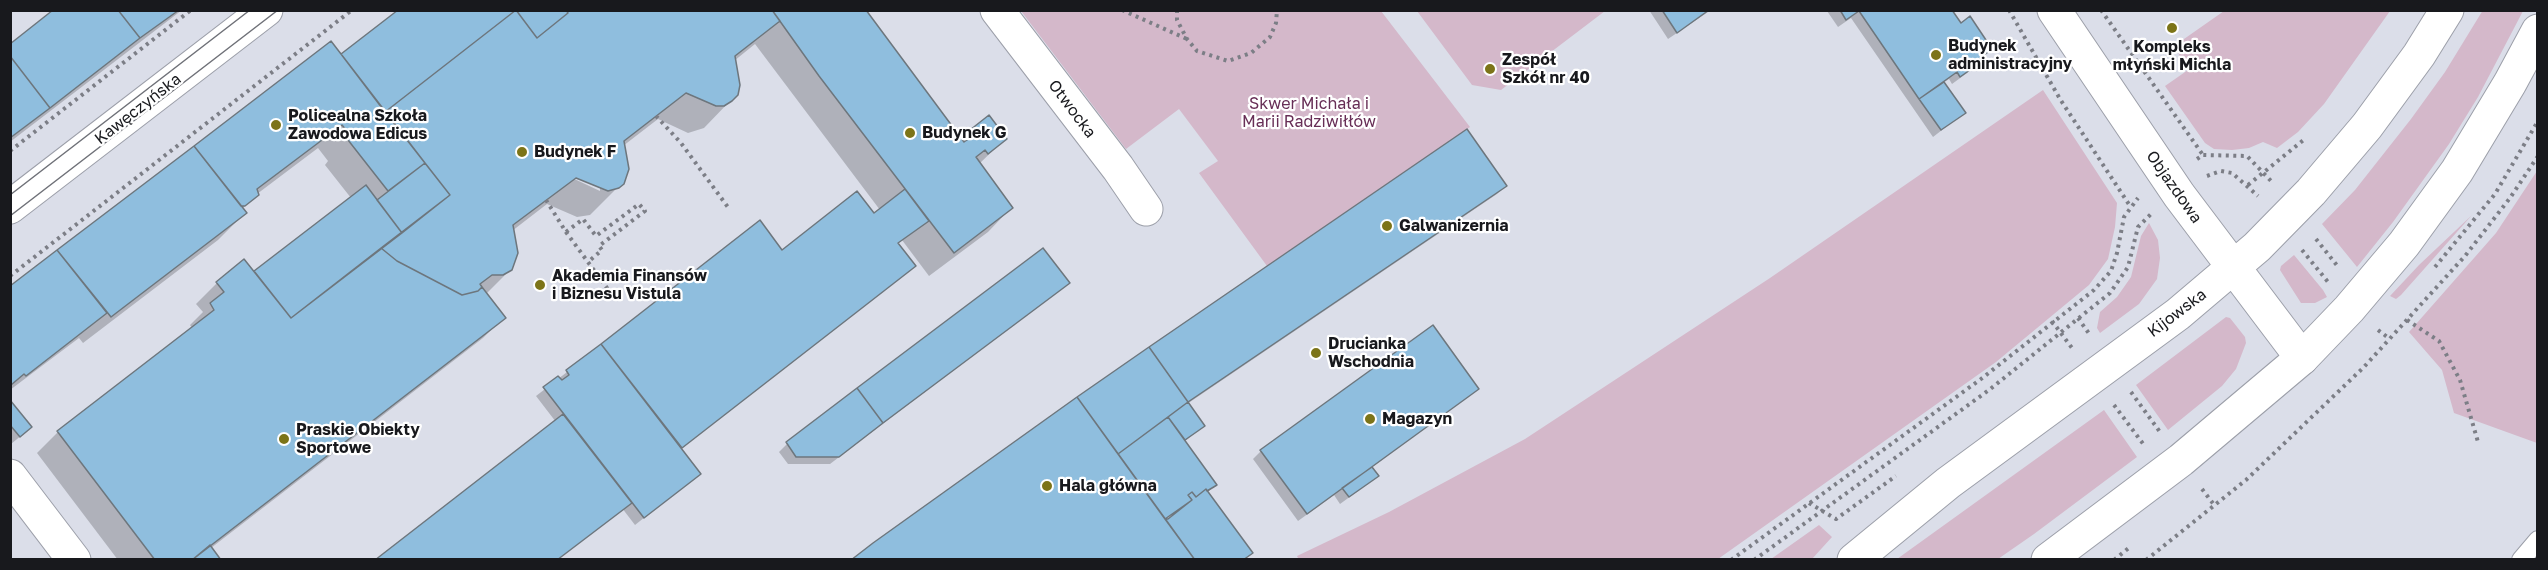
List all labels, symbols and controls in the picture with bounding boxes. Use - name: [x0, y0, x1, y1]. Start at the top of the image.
- marker: Kompleks młyński Michla: [2165, 21, 2179, 35]
- place label: Budynek administracyjny: [1948, 36, 2072, 74]
- place label: Kompleks młyński Michla: [2113, 37, 2231, 75]
- marker: Budynek administracyjny: [1929, 48, 1943, 62]
- place label: Zespół Szkół nr 40: [1502, 50, 1590, 88]
- marker: Zespół Szkół nr 40: [1483, 62, 1497, 76]
- street label: Kawęczyńska: [91, 69, 185, 149]
- street label: Otwocka: [1044, 76, 1100, 142]
- park label: Skwer Michała i Marii Radziwiłłów: [1242, 94, 1376, 132]
- place label: Policealna Szkoła Zawodowa Edicus: [288, 106, 427, 144]
- marker: Policealna Szkoła Zawodowa Edicus: [269, 118, 283, 132]
- place label: Budynek G: [922, 123, 1006, 143]
- marker: Budynek G: [903, 126, 917, 140]
- place label: Budynek F: [534, 142, 616, 162]
- marker: Budynek F: [515, 145, 529, 159]
- street label: Objazdowa: [2142, 147, 2206, 227]
- place label: Galwanizernia: [1399, 216, 1509, 236]
- marker: Galwanizernia: [1380, 219, 1394, 233]
- place label: Akademia Finansów i Biznesu Vistula: [552, 266, 707, 304]
- marker: Akademia Finansów i Biznesu Vistula: [533, 278, 547, 292]
- street label: Kijowska: [2144, 285, 2210, 341]
- place label: Drucianka Wschodnia: [1328, 334, 1414, 372]
- marker: Drucianka Wschodnia: [1309, 346, 1323, 360]
- place label: Magazyn: [1382, 409, 1452, 429]
- marker: Magazyn: [1363, 412, 1377, 426]
- place label: Praskie Obiekty Sportowe: [296, 420, 420, 458]
- marker: Praskie Obiekty Sportowe: [277, 432, 291, 446]
- place label: Hala główna: [1059, 476, 1157, 496]
- marker: Hala główna: [1040, 479, 1054, 493]

